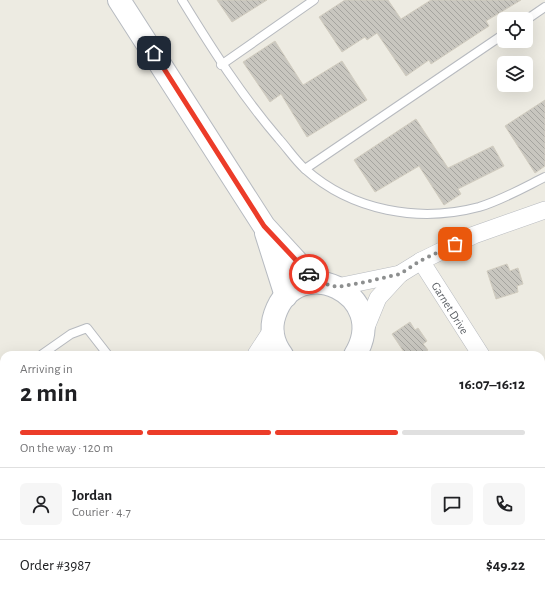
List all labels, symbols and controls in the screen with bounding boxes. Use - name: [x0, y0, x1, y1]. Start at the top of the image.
- map controls: [497, 12, 533, 92]
- button: locate: [497, 12, 533, 48]
- pin: [137, 36, 171, 70]
- icon: home: [143, 42, 165, 64]
- button: layers: [497, 56, 533, 92]
- pin: [438, 227, 472, 261]
- icon: bag: [444, 233, 466, 255]
- courier: [289, 254, 329, 294]
- icon: car: [298, 263, 320, 285]
- street label: Garnet Drive: [429, 280, 471, 336]
- text: Arriving in: [20, 363, 73, 376]
- text: 16:07–16:12: [459, 377, 525, 392]
- text: 2 min: [20, 380, 78, 406]
- text: On the way · 120 m: [20, 442, 113, 455]
- button: person: [20, 483, 62, 525]
- button: chat: [431, 483, 473, 525]
- button: phone: [483, 483, 525, 525]
- text: Jordan: [72, 488, 112, 503]
- text: Courier · 4.7: [72, 506, 131, 519]
- text: Order #3987: [20, 558, 91, 573]
- text: $49.22: [486, 558, 525, 573]

